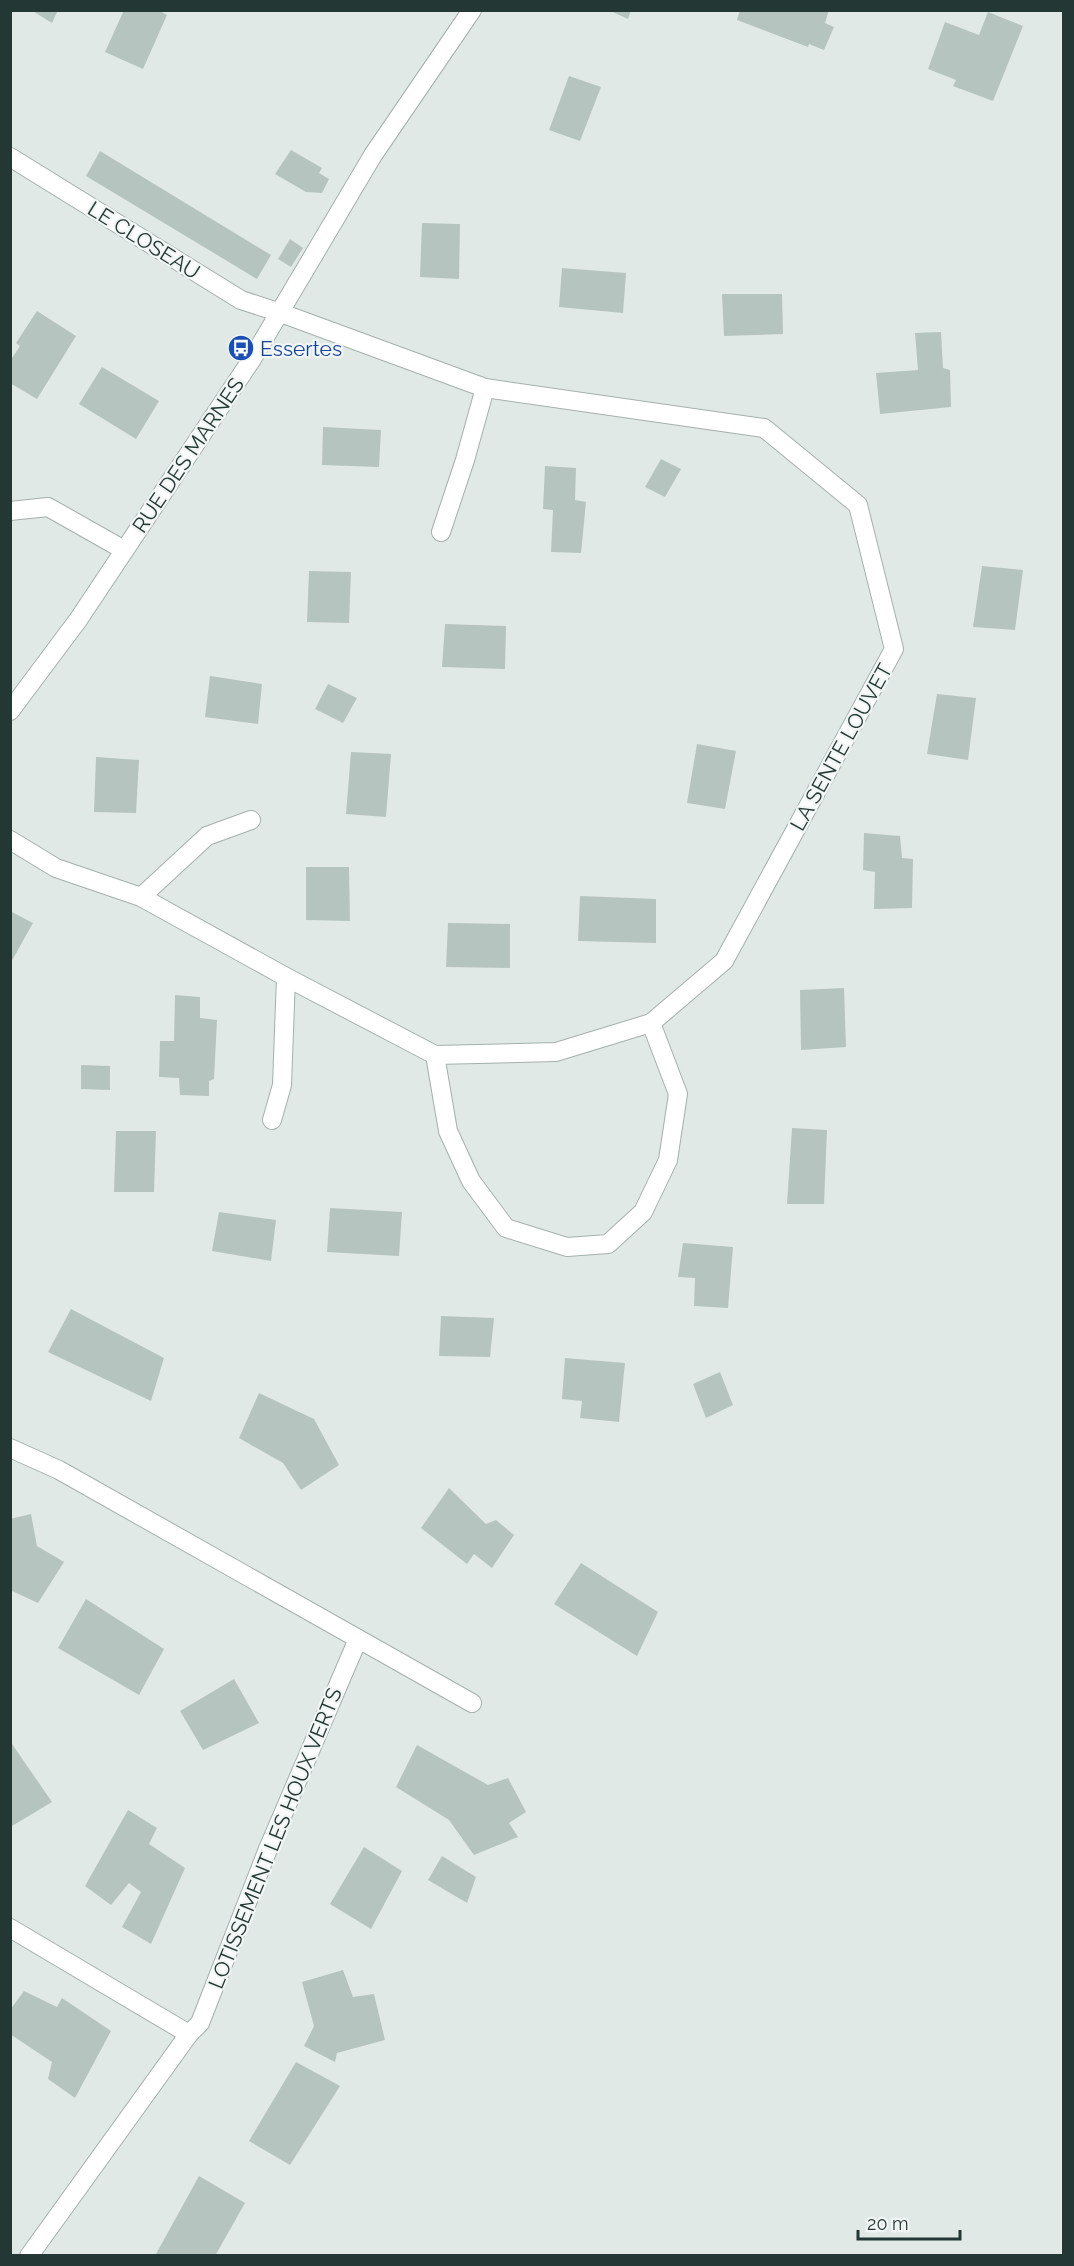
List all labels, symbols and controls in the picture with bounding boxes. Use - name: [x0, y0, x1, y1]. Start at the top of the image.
- street label: LE CLOSEAU: [83, 196, 205, 284]
- bus stop icon: Essertes: [226, 333, 256, 363]
- place label: Essertes: [260, 336, 342, 361]
- street label: RUE DES MARNES: [127, 373, 249, 537]
- street label: LA SENTE LOUVET: [785, 659, 897, 835]
- street label: LOTISSEMENT LES HOUX VERTS: [203, 1684, 347, 1992]
- scale bar: [858, 2203, 960, 2241]
- text: 20 m: [867, 2213, 909, 2234]

